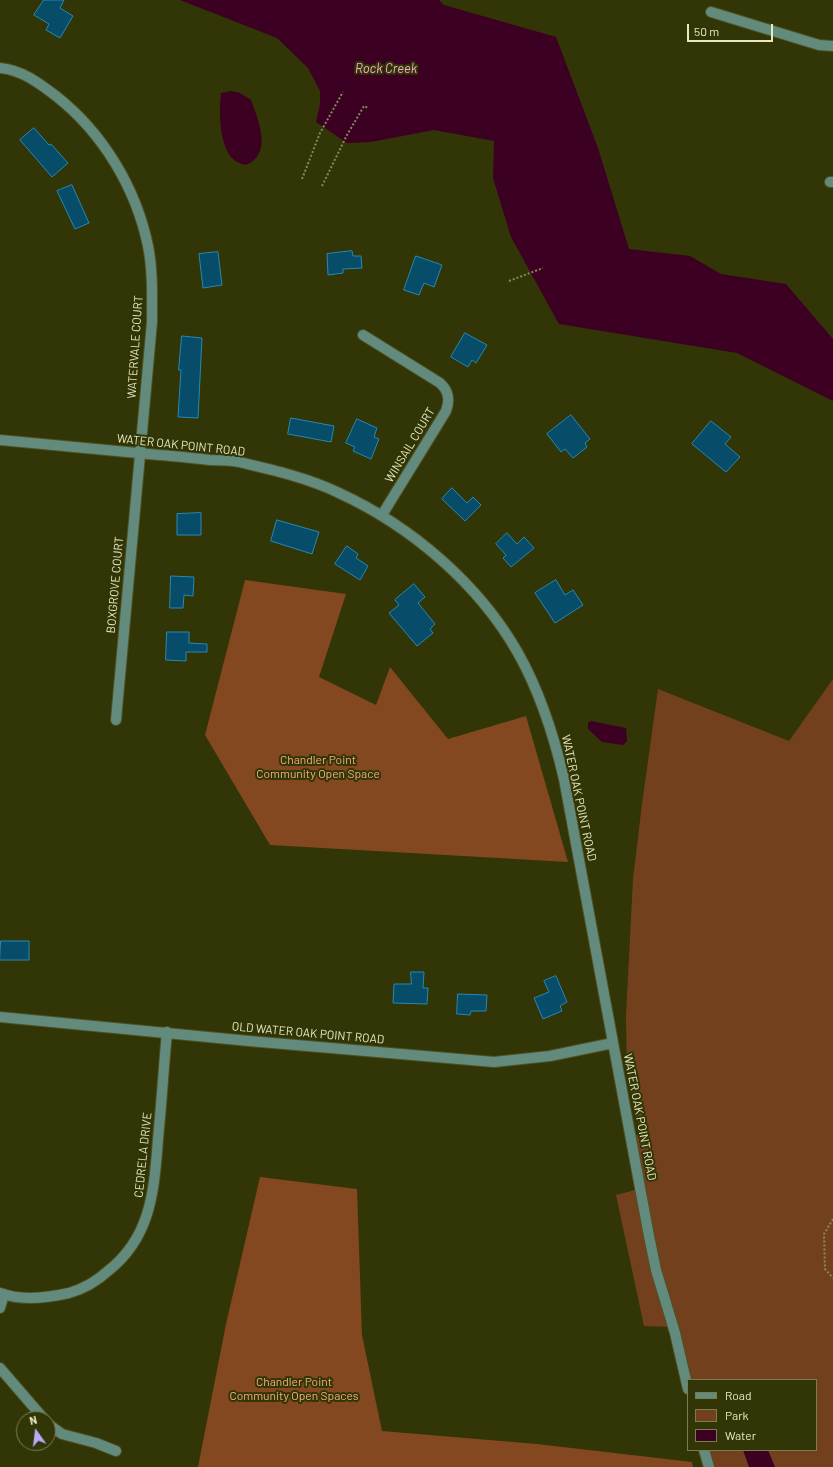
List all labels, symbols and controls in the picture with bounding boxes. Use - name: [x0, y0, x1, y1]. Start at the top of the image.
- scale bar: [689, 16, 775, 42]
- text: 50 m: [694, 24, 719, 38]
- water label: Rock Creek: [355, 61, 417, 77]
- street label: WATERVALE COURT: [124, 295, 146, 399]
- street label: WINSAIL COURT: [382, 405, 438, 485]
- street label: WATER OAK POINT ROAD: [116, 431, 246, 459]
- street label: BOXGROVE COURT: [104, 536, 126, 634]
- street label: WATER OAK POINT ROAD: [559, 734, 599, 862]
- park label: Chandler Point Community Open Space: [256, 753, 380, 781]
- street label: OLD WATER OAK POINT ROAD: [231, 1019, 385, 1047]
- street label: WATER OAK POINT ROAD: [621, 1052, 659, 1182]
- street label: CEDRELA DRIVE: [131, 1112, 155, 1198]
- park label: Chandler Point Community Open Spaces: [229, 1375, 359, 1403]
- legend: [687, 1379, 817, 1451]
- text: Road: [725, 1388, 752, 1402]
- text: Park: [725, 1408, 749, 1422]
- north arrow: [16, 1411, 56, 1451]
- text: N: [28, 1413, 38, 1427]
- text: Water: [725, 1428, 756, 1442]

